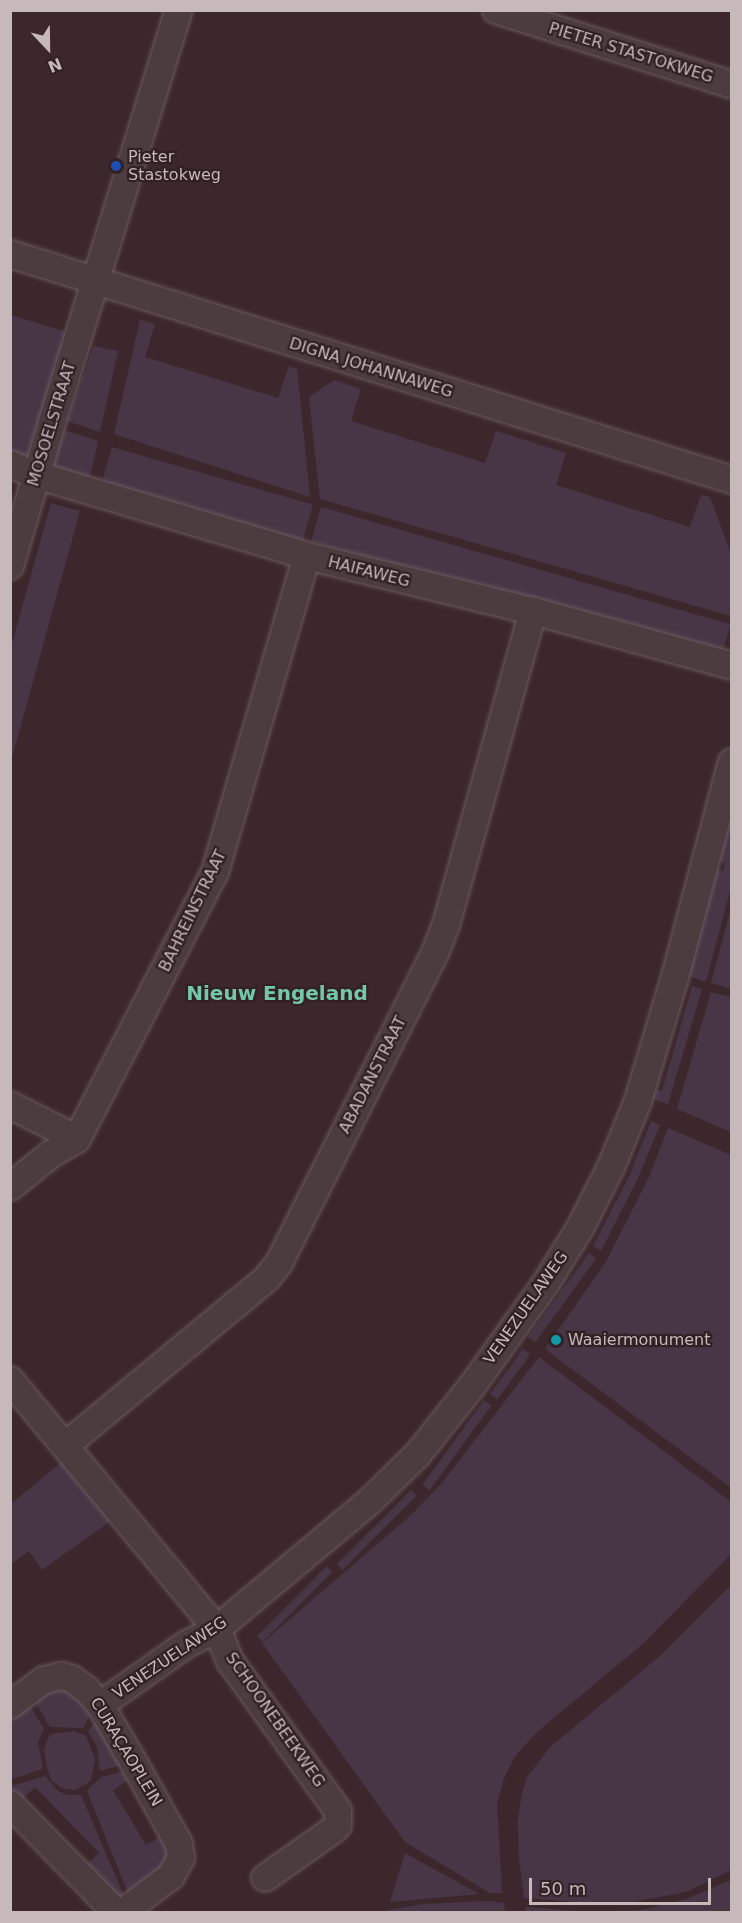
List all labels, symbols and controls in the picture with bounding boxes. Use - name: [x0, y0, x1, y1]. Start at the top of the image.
- north arrow: [18, 18, 78, 78]
- street label: PIETER STASTOKWEG: [546, 19, 716, 87]
- text: N: [45, 54, 65, 76]
- place label: Pieter Stastokweg: [128, 147, 221, 185]
- marker: Pieter Stastokweg: [109, 159, 123, 173]
- street label: DIGNA JOHANNAWEG: [287, 334, 455, 402]
- street label: MOSOELSTRAAT: [24, 359, 80, 489]
- street label: HAIFAWEG: [326, 553, 412, 591]
- street label: BAHREINSTRAAT: [155, 847, 231, 975]
- district label: Nieuw Engeland: [186, 981, 368, 1005]
- street label: ABADANSTRAAT: [335, 1013, 411, 1137]
- street label: VENEZUELAWEG: [480, 1248, 572, 1368]
- place label: Waaiermonument: [568, 1330, 710, 1350]
- marker: Waaiermonument: [549, 1333, 563, 1347]
- street label: VENEZUELAWEG: [109, 1613, 231, 1703]
- street label: SCHOONEBEEKWEG: [221, 1649, 329, 1791]
- street label: CURAÇAOPLEIN: [86, 1694, 166, 1810]
- scale bar: [532, 1866, 714, 1904]
- text: 50 m: [540, 1878, 586, 1899]

